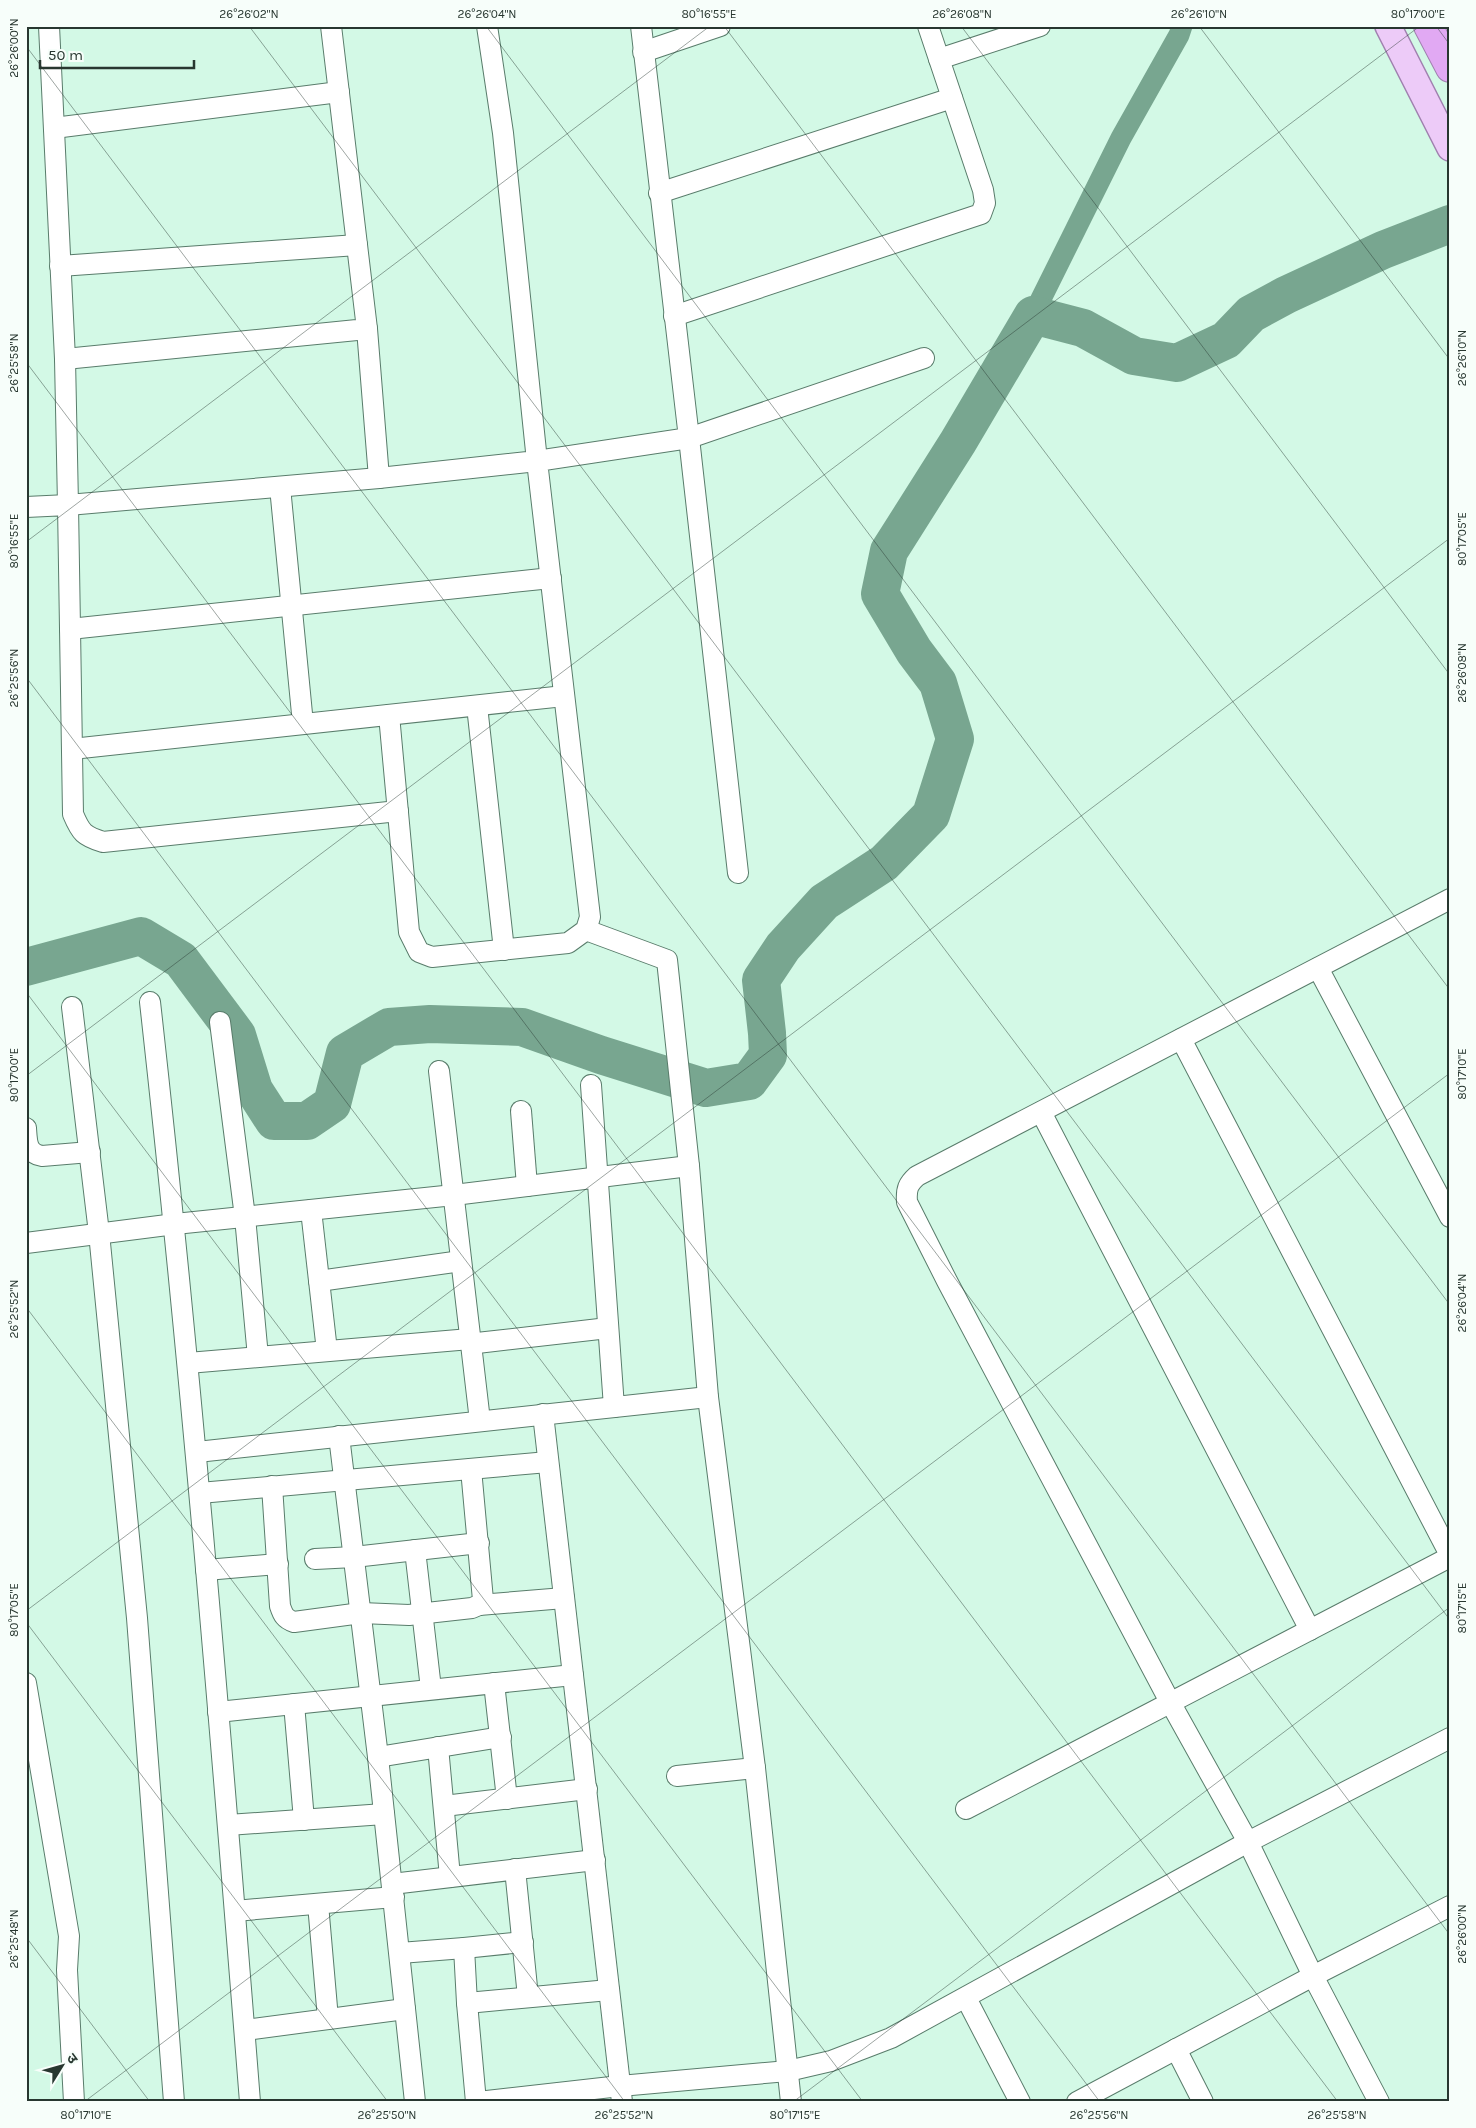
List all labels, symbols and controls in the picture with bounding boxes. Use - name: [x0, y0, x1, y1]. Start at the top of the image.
- text: 26°26'02"N: [219, 7, 279, 21]
- text: 26°26'04"N: [457, 7, 517, 21]
- text: 80°16'55"E: [682, 7, 737, 21]
- text: 26°26'08"N: [932, 7, 992, 21]
- text: 26°26'10"N: [1171, 7, 1227, 21]
- text: 80°17'00"E: [1391, 7, 1445, 21]
- text: 26°26'00"N: [7, 18, 21, 78]
- scale bar: [40, 38, 194, 70]
- text: 50 m: [48, 46, 83, 64]
- text: 26°26'10"N: [1455, 330, 1469, 386]
- text: 26°25'58"N: [7, 333, 21, 393]
- text: 80°17'05"E: [1455, 512, 1469, 566]
- text: 80°16'55"E: [7, 514, 21, 569]
- text: 26°26'08"N: [1455, 643, 1469, 703]
- text: 26°25'56"N: [7, 649, 21, 707]
- text: 80°17'00"E: [7, 1048, 21, 1102]
- text: 80°17'10"E: [1455, 1048, 1469, 1100]
- text: 26°26'04"N: [1455, 1273, 1469, 1333]
- text: 26°25'52"N: [7, 1280, 21, 1338]
- text: 80°17'05"E: [7, 1583, 21, 1637]
- text: 80°17'15"E: [1455, 1583, 1469, 1633]
- text: 26°26'00"N: [1455, 1904, 1469, 1964]
- text: 26°25'48"N: [7, 1909, 21, 1969]
- north arrow: [38, 2040, 88, 2090]
- text: उ: [63, 2050, 82, 2068]
- text: 80°17'10"E: [60, 2108, 112, 2122]
- text: 26°25'50"N: [357, 2108, 417, 2122]
- text: 26°25'52"N: [595, 2108, 653, 2122]
- text: 80°17'15"E: [770, 2108, 820, 2122]
- text: 26°25'56"N: [1070, 2108, 1128, 2122]
- text: 26°25'58"N: [1307, 2108, 1367, 2122]

